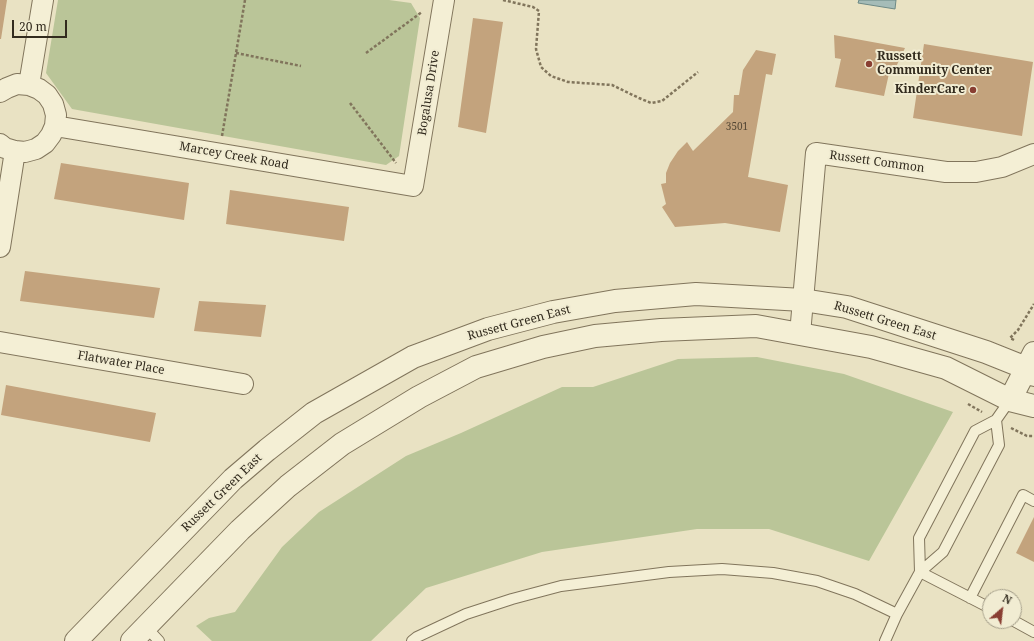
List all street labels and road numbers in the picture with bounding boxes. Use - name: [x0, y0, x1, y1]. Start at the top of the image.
- street label: Bogalusa Drive: [415, 49, 443, 137]
- street label: Marcey Creek Road: [178, 139, 290, 173]
- street label: Russett Common: [828, 148, 926, 176]
- street label: Russett Green East: [832, 299, 938, 343]
- street label: Russett Green East: [466, 302, 572, 344]
- street label: Flatwater Place: [76, 348, 166, 378]
- street label: Russett Green East: [179, 451, 265, 535]

